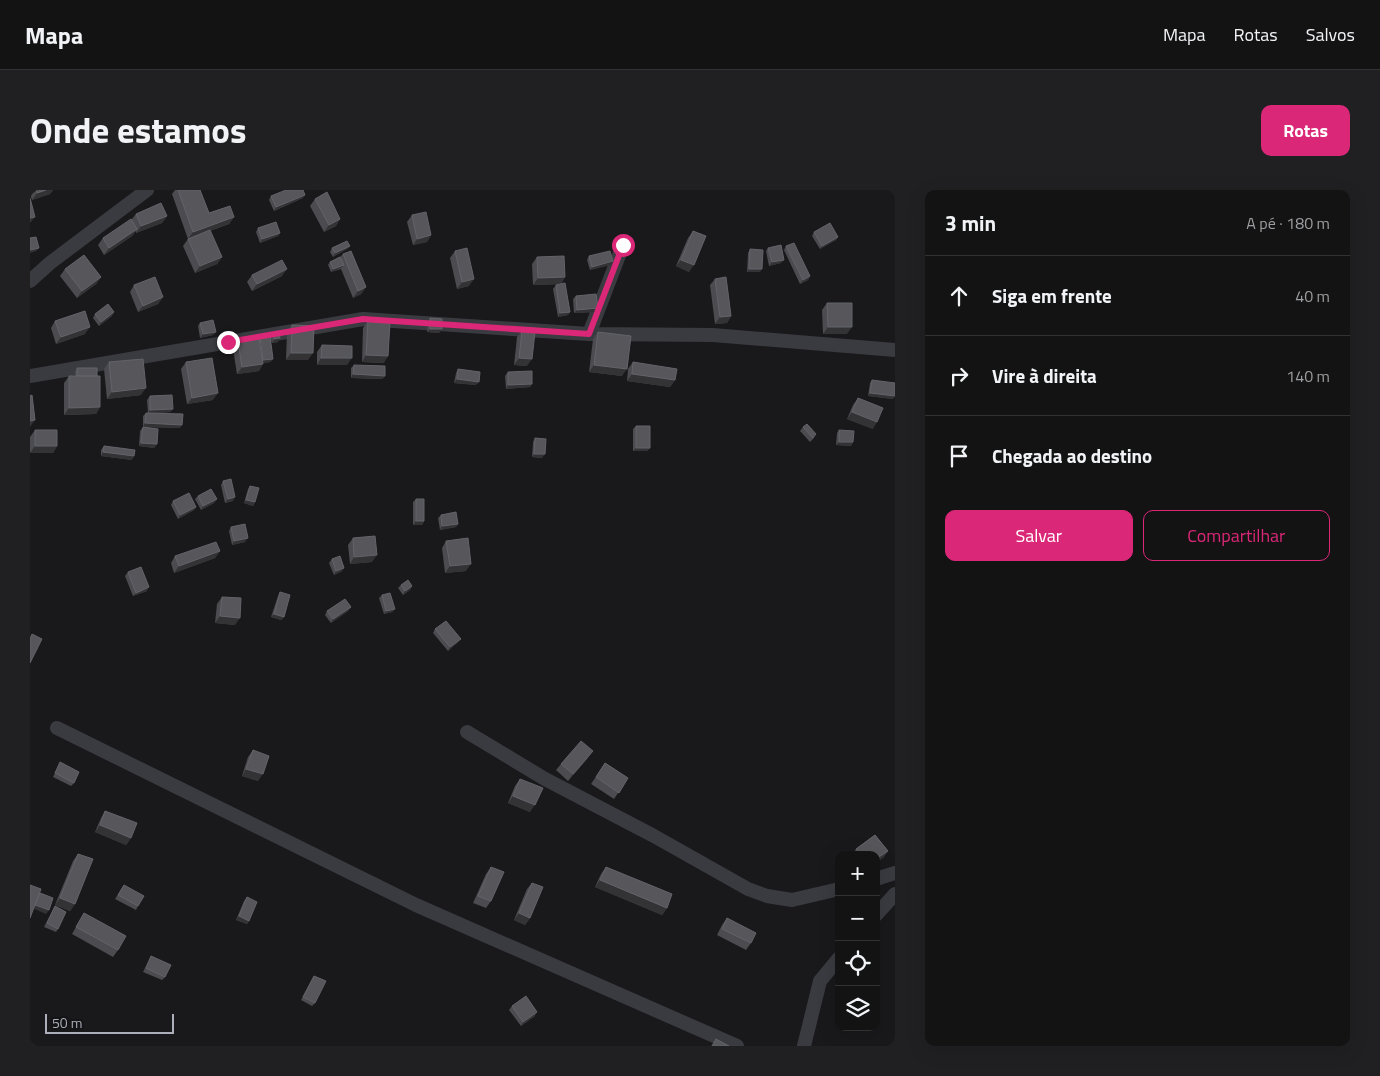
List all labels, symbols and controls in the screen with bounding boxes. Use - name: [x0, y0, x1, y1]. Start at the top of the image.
- text: Mapa: [25, 17, 83, 53]
- text: Mapa: [1163, 21, 1206, 48]
- text: Rotas: [1234, 21, 1278, 48]
- text: Salvos: [1306, 21, 1355, 48]
- text: Onde estamos: [30, 103, 246, 157]
- button: Rotas: [1261, 105, 1350, 156]
- text: 3 min: [945, 207, 996, 239]
- text: A pé · 180 m: [1246, 211, 1330, 235]
- route start: [612, 234, 635, 257]
- text: Siga em frente: [992, 281, 1112, 310]
- icon: ahead: [945, 282, 973, 310]
- text: 40 m: [1295, 284, 1330, 308]
- route end: [217, 331, 240, 354]
- text: Vire à direita: [992, 361, 1097, 390]
- icon: right: [945, 362, 973, 390]
- text: 140 m: [1286, 364, 1330, 388]
- text: Chegada ao destino: [992, 441, 1152, 470]
- icon: arrive: [945, 442, 973, 470]
- button: Salvar: [945, 510, 1133, 561]
- button: Compartilhar: [1143, 510, 1330, 561]
- map controls: [835, 851, 880, 1031]
- button: +: [835, 851, 880, 896]
- button: −: [835, 896, 880, 941]
- button: locate: [835, 941, 880, 986]
- button: layers: [835, 986, 880, 1031]
- scale bar: [45, 1011, 174, 1034]
- text: 50 m: [52, 1012, 82, 1033]

